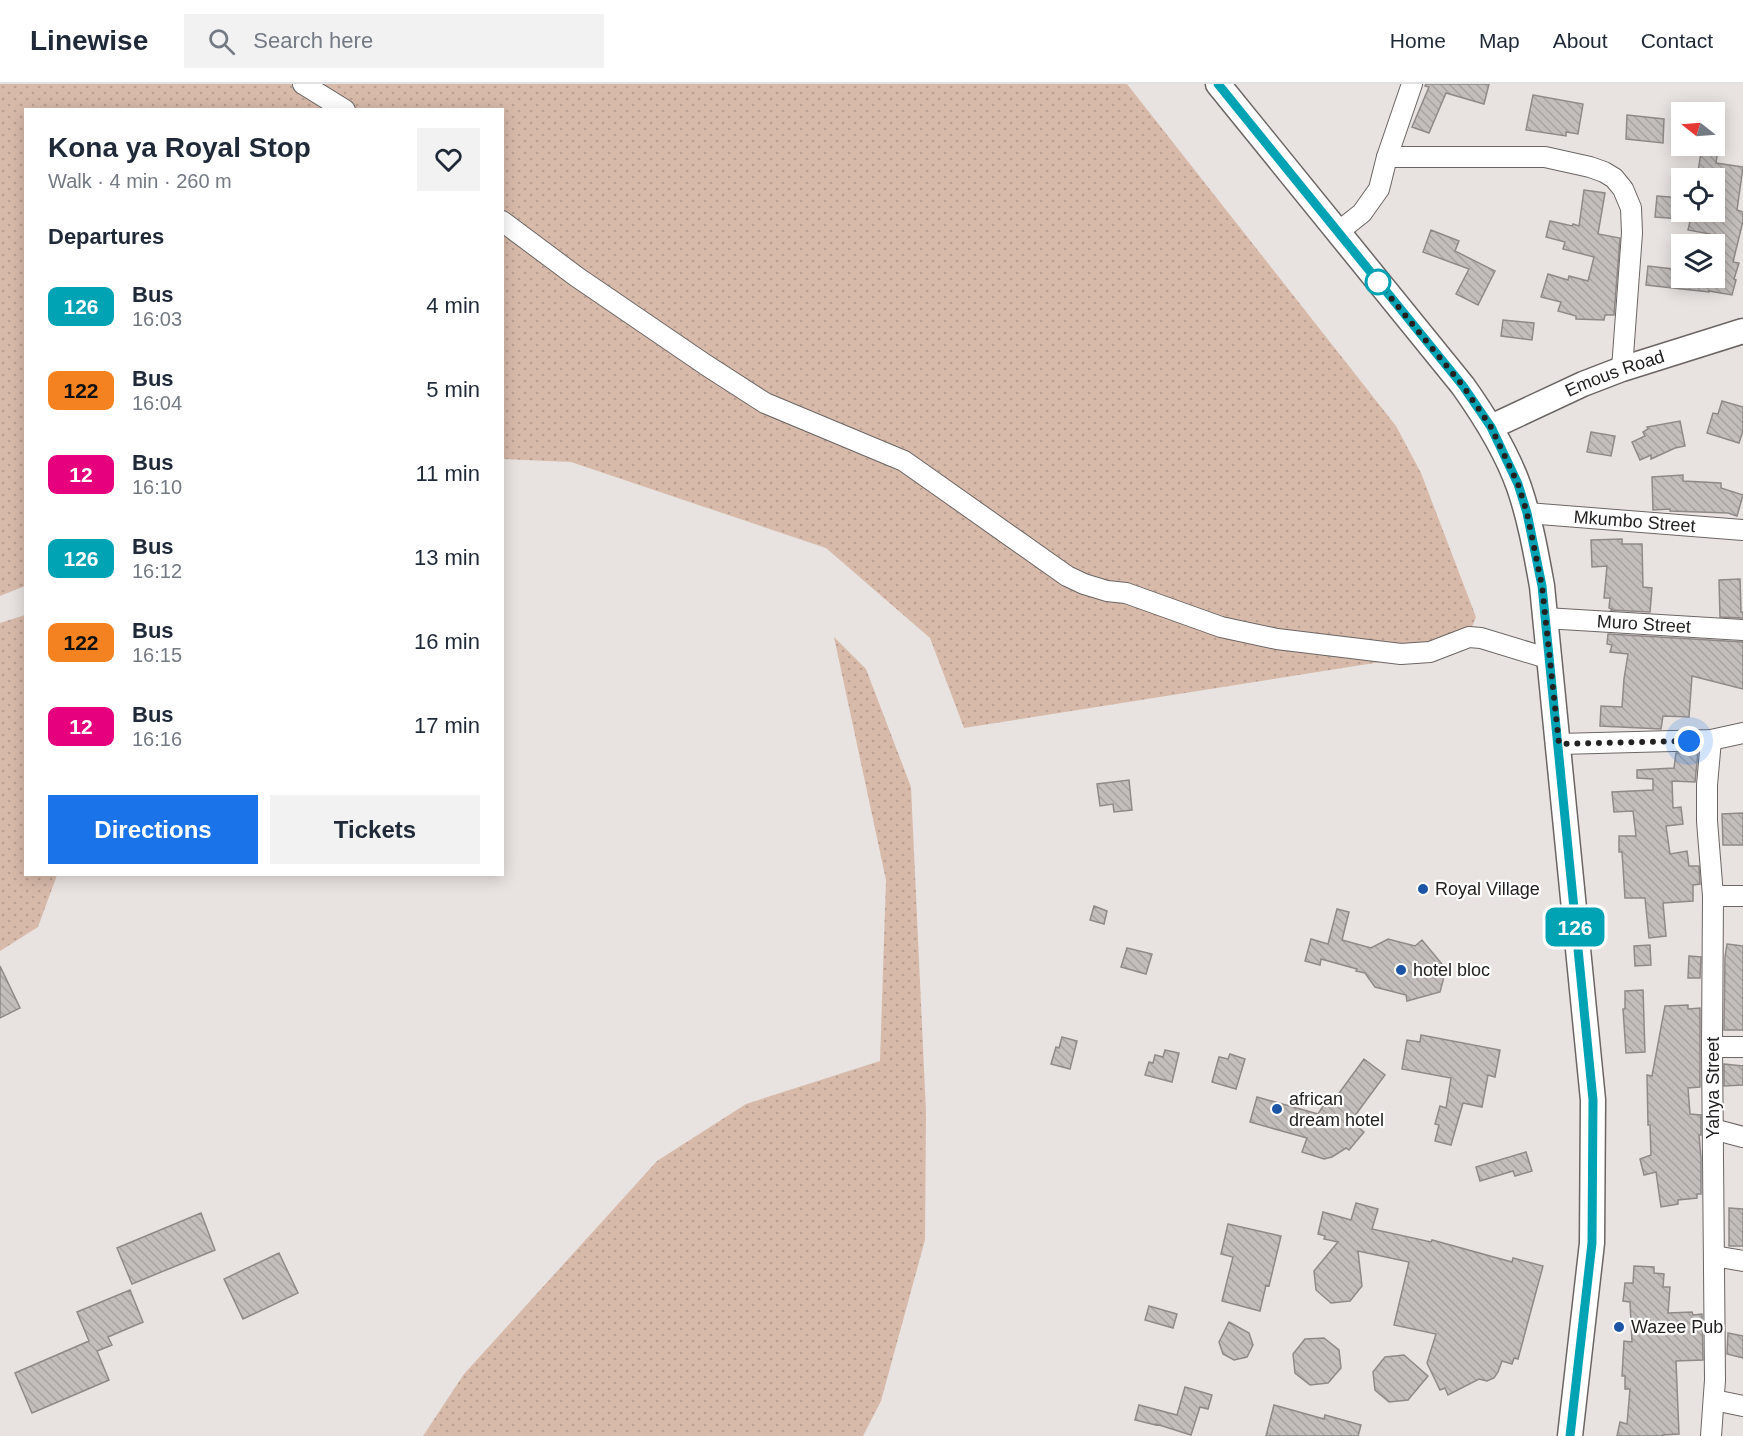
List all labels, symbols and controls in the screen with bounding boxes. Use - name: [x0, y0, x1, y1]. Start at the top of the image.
- search box: [184, 14, 604, 68]
- text: Linewise: [30, 25, 148, 56]
- icon: search: [205, 25, 238, 58]
- text: Search here: [253, 28, 373, 53]
- text: Home: [1390, 29, 1446, 52]
- text: Map: [1479, 29, 1520, 52]
- text: About: [1553, 29, 1608, 52]
- text: Contact: [1641, 29, 1713, 52]
- north arrow: [1671, 102, 1725, 156]
- map controls: [1671, 102, 1725, 288]
- button: heart: [417, 128, 480, 191]
- text: Kona ya Royal Stop: [48, 132, 311, 163]
- button: locate: [1671, 168, 1725, 222]
- text: Walk · 4 min · 260 m: [48, 170, 232, 192]
- text: Departures: [48, 224, 164, 249]
- button: layers: [1671, 234, 1725, 288]
- unlabelled marker: [1365, 269, 1391, 295]
- text: Bus: [132, 282, 174, 307]
- text: 4 min: [426, 293, 480, 318]
- text: 126: [63, 295, 99, 318]
- text: 16:03: [132, 308, 182, 330]
- street label: Emous Road: [1562, 346, 1667, 401]
- text: Bus: [132, 366, 174, 391]
- text: 5 min: [426, 377, 480, 402]
- text: 122: [63, 379, 99, 402]
- text: 16:04: [132, 392, 182, 414]
- text: Bus: [132, 450, 174, 475]
- text: 11 min: [416, 461, 480, 486]
- text: 12: [69, 463, 93, 486]
- text: 16:10: [132, 476, 182, 498]
- street label: Mkumbo Street: [1573, 507, 1696, 536]
- text: Bus: [132, 534, 174, 559]
- text: 13 min: [414, 545, 480, 570]
- text: 126: [63, 547, 99, 570]
- text: 16:12: [132, 560, 182, 582]
- street label: Muro Street: [1596, 611, 1691, 637]
- text: Bus: [132, 618, 174, 643]
- text: 16 min: [414, 629, 480, 654]
- text: 122: [63, 631, 99, 654]
- text: 16:15: [132, 644, 182, 666]
- text: Bus: [132, 702, 174, 727]
- text: 17 min: [414, 713, 480, 738]
- text: 12: [69, 715, 93, 738]
- your location: [1674, 726, 1704, 756]
- text: 16:16: [132, 728, 182, 750]
- button: Directions: [48, 795, 258, 864]
- button: Tickets: [270, 795, 480, 864]
- place label: Royal Village: [1435, 879, 1540, 899]
- marker: Royal Village: [1416, 882, 1430, 896]
- line badge: 126: [1540, 908, 1610, 946]
- text: 126: [1557, 916, 1593, 939]
- place label: hotel bloc: [1413, 960, 1490, 980]
- marker: hotel bloc: [1394, 963, 1408, 977]
- street label: Yahya Street: [1703, 1037, 1723, 1139]
- place label: african dream hotel: [1289, 1089, 1384, 1130]
- marker: african dream hotel: [1270, 1102, 1284, 1116]
- place label: Wazee Pub: [1631, 1317, 1723, 1337]
- marker: Wazee Pub: [1612, 1320, 1626, 1334]

